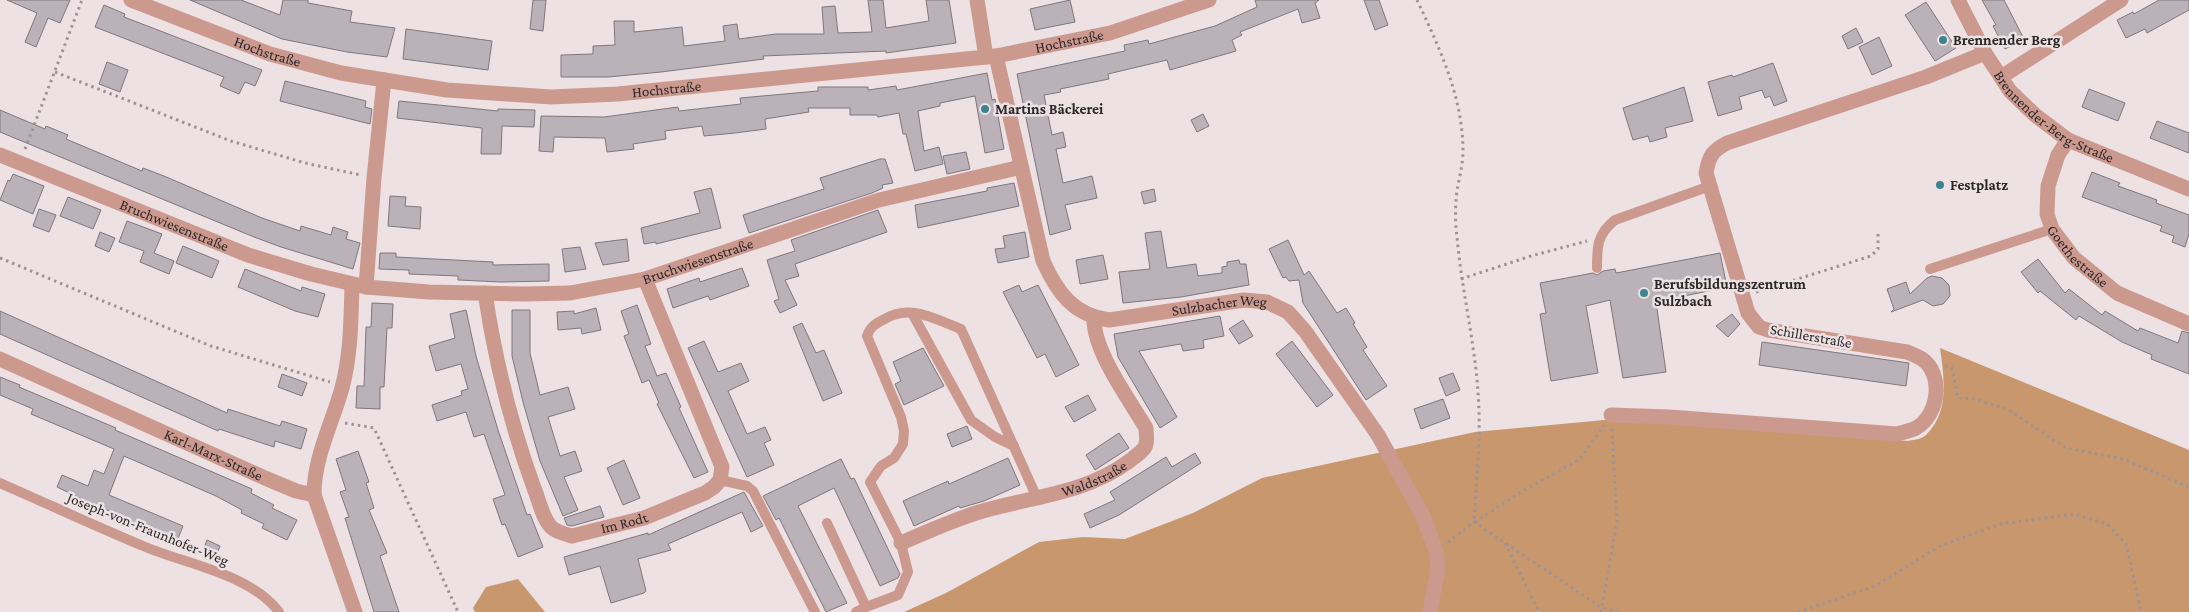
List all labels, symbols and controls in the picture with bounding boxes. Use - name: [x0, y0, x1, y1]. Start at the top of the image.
- street label: Hochstraße: [1034, 26, 1105, 56]
- place label: Brennender Berg: [1953, 32, 2061, 48]
- street label: Hochstraße: [232, 33, 303, 70]
- marker: Brennender Berg: [1937, 34, 1949, 46]
- street label: Brennender-Berg-Straße: [1991, 68, 2116, 166]
- street label: Hochstraße: [631, 78, 702, 101]
- place label: Martins Bäckerei: [995, 101, 1104, 117]
- marker: Martins Bäckerei: [979, 103, 991, 115]
- place label: Festplatz: [1950, 177, 2008, 193]
- marker: Festplatz: [1934, 179, 1946, 191]
- street label: Bruchwiesenstraße: [118, 196, 231, 255]
- street label: Goethestraße: [2044, 222, 2112, 291]
- street label: Bruchwiesenstraße: [640, 235, 756, 287]
- place label: Berufsbildungszentrum Sulzbach: [1654, 276, 1806, 309]
- marker: Berufsbildungszentrum Sulzbach: [1638, 287, 1650, 299]
- street label: Sulzbacher Weg: [1171, 292, 1268, 319]
- street label: Schillerstraße: [1769, 321, 1853, 351]
- street label: Karl-Marx-Straße: [162, 426, 265, 484]
- street label: Waldstraße: [1060, 457, 1130, 500]
- street label: Joseph-von-Fraunhofer-Weg: [63, 488, 231, 570]
- street label: Im Rodt: [599, 509, 651, 537]

